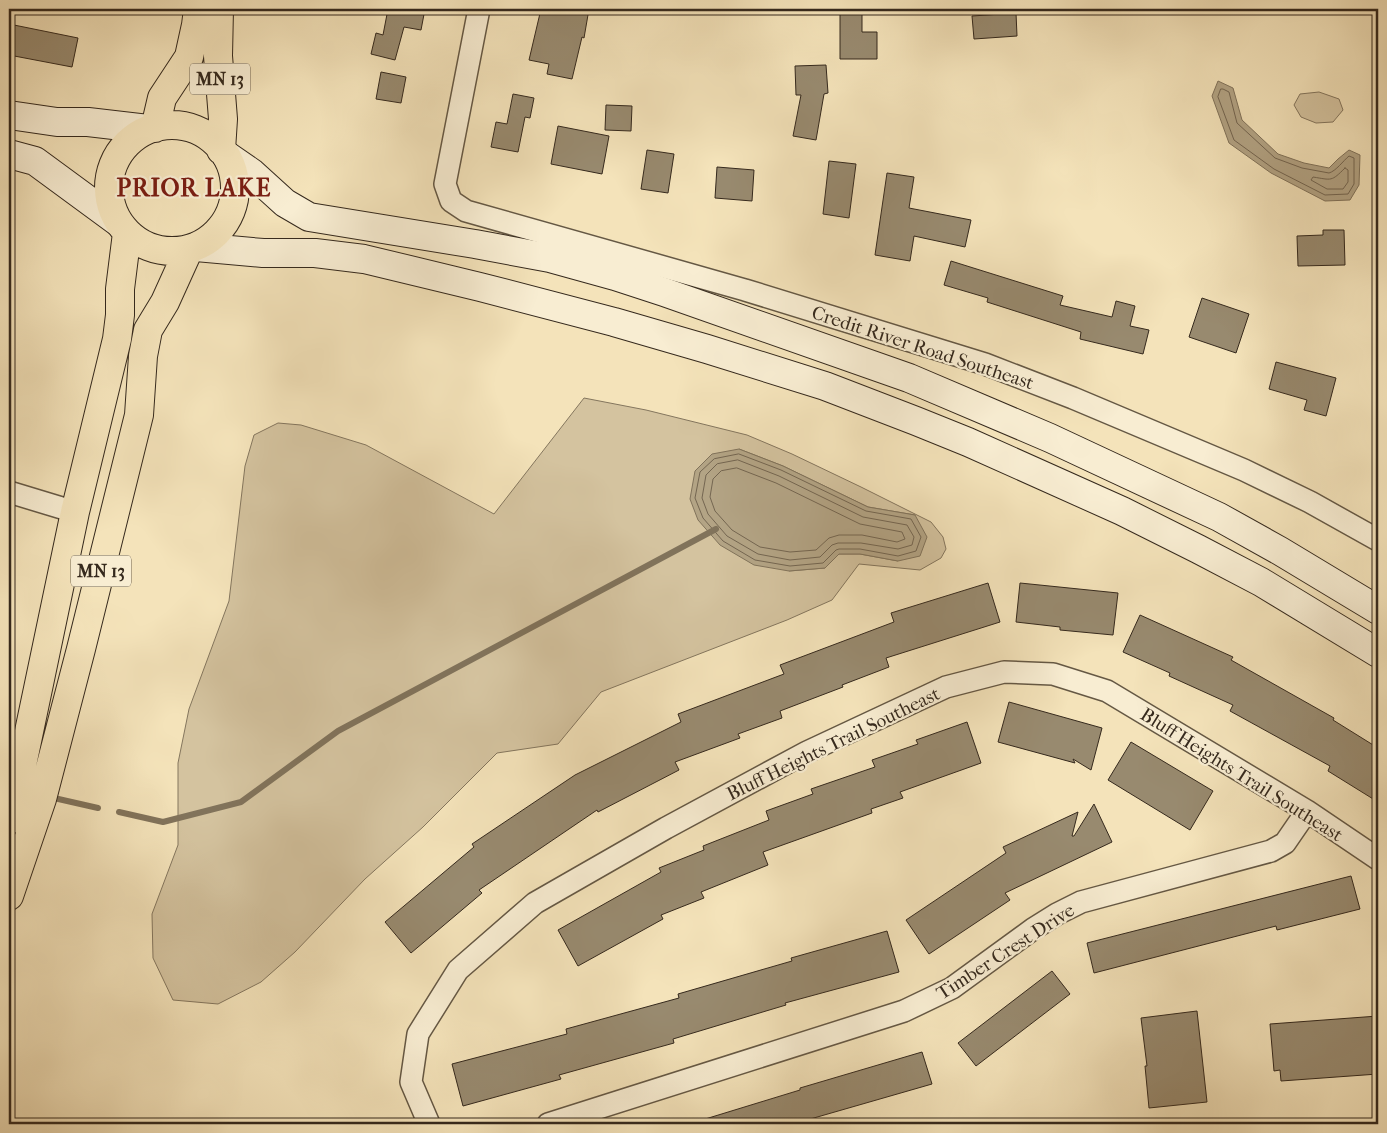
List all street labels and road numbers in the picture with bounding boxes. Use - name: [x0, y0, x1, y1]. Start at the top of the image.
- road number: MN 13: [190, 64, 250, 95]
- street label: Credit River Road Southeast: [809, 302, 1037, 394]
- road number: MN 13: [71, 556, 131, 586]
- street label: Bluff Heights Trail Southeast: [723, 683, 944, 805]
- street label: Bluff Heights Trail Southeast: [1136, 703, 1347, 846]
- street label: Timber Crest Drive: [933, 899, 1078, 1005]

